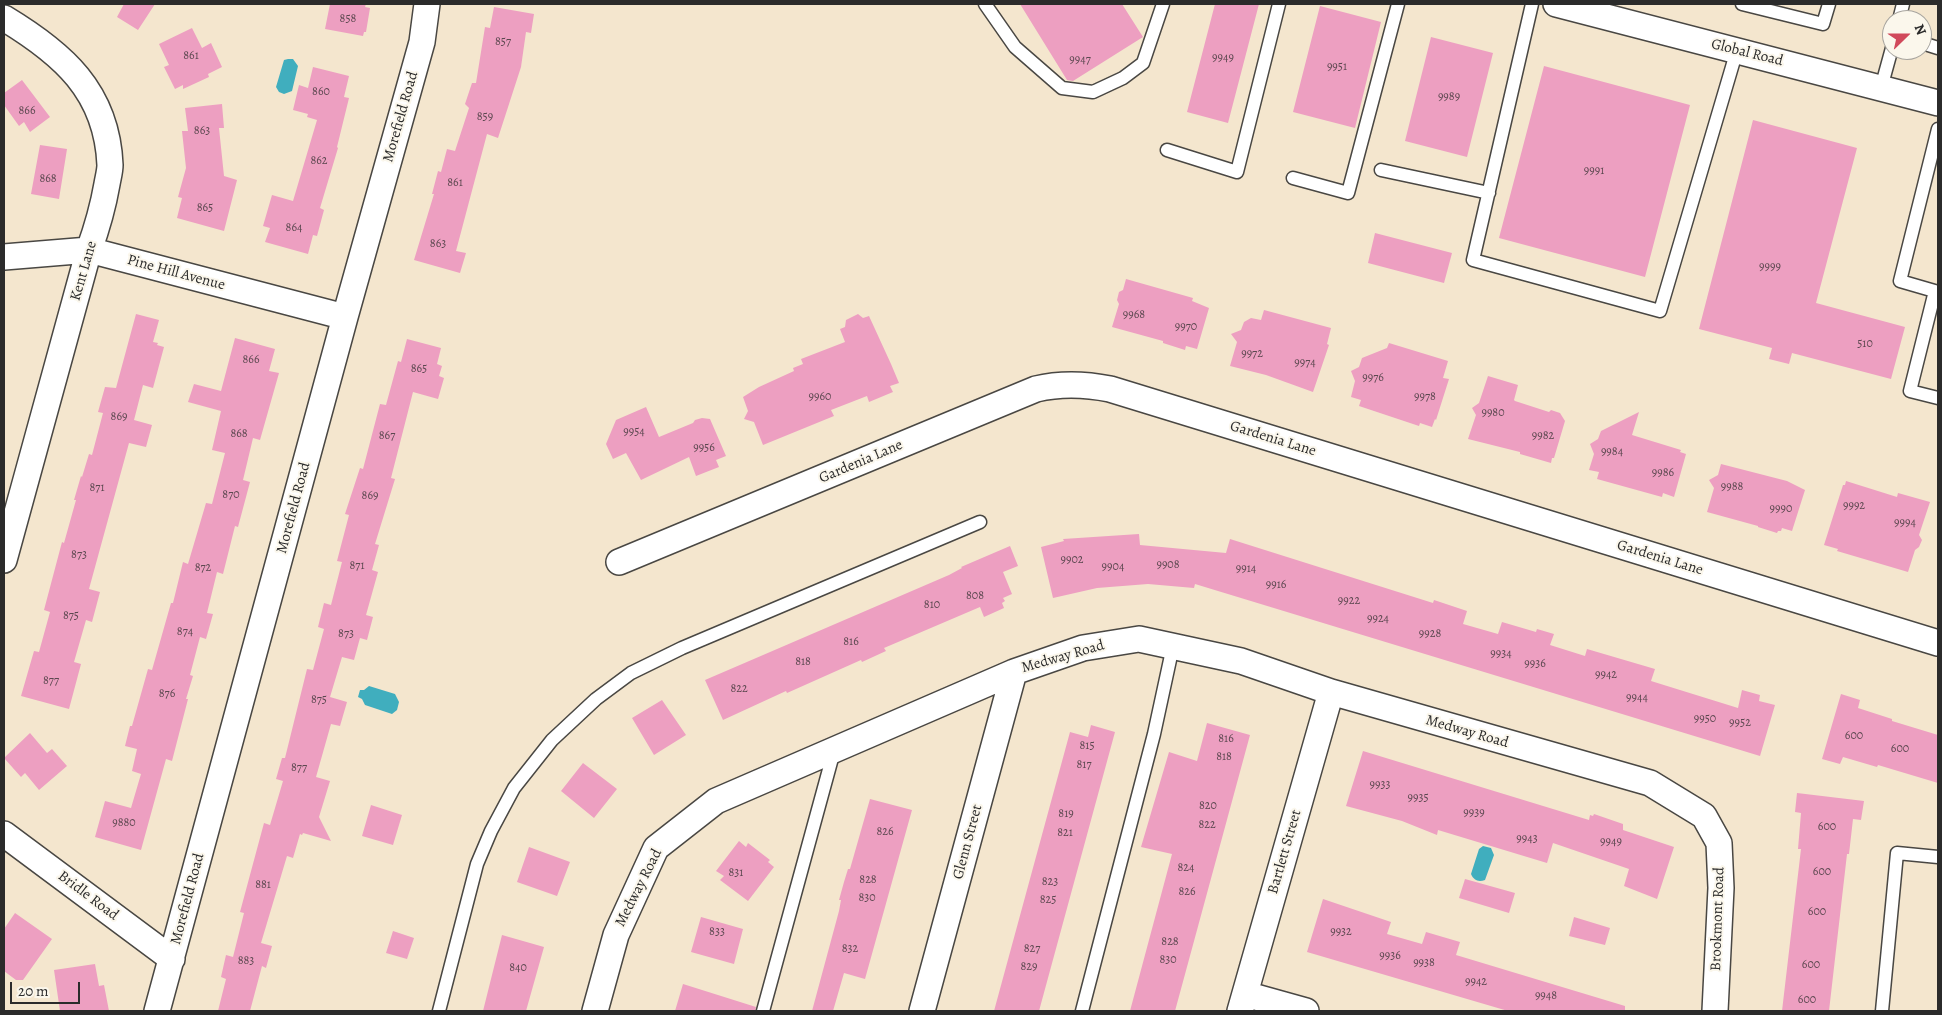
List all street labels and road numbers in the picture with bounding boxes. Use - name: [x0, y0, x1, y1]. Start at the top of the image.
- street label: Global Road: [1709, 35, 1785, 71]
- street label: Morefield Road: [379, 70, 423, 164]
- street label: Kent Lane: [67, 239, 101, 303]
- street label: Pine Hill Avenue: [125, 251, 227, 295]
- street label: Gardenia Lane: [1228, 417, 1318, 461]
- street label: Gardenia Lane: [816, 436, 906, 488]
- street label: Morefield Road: [273, 460, 315, 556]
- street label: Gardenia Lane: [1615, 536, 1705, 580]
- street label: Medway Road: [1020, 637, 1106, 677]
- street label: Medway Road: [1424, 712, 1510, 752]
- street label: Glenn Street: [949, 803, 987, 881]
- street label: Bartlett Street: [1264, 808, 1306, 896]
- street label: Medway Road: [612, 846, 666, 930]
- street label: Morefield Road: [167, 851, 209, 947]
- street label: Bridle Road: [54, 867, 122, 925]
- street label: Brookmont Road: [1707, 867, 1729, 971]

